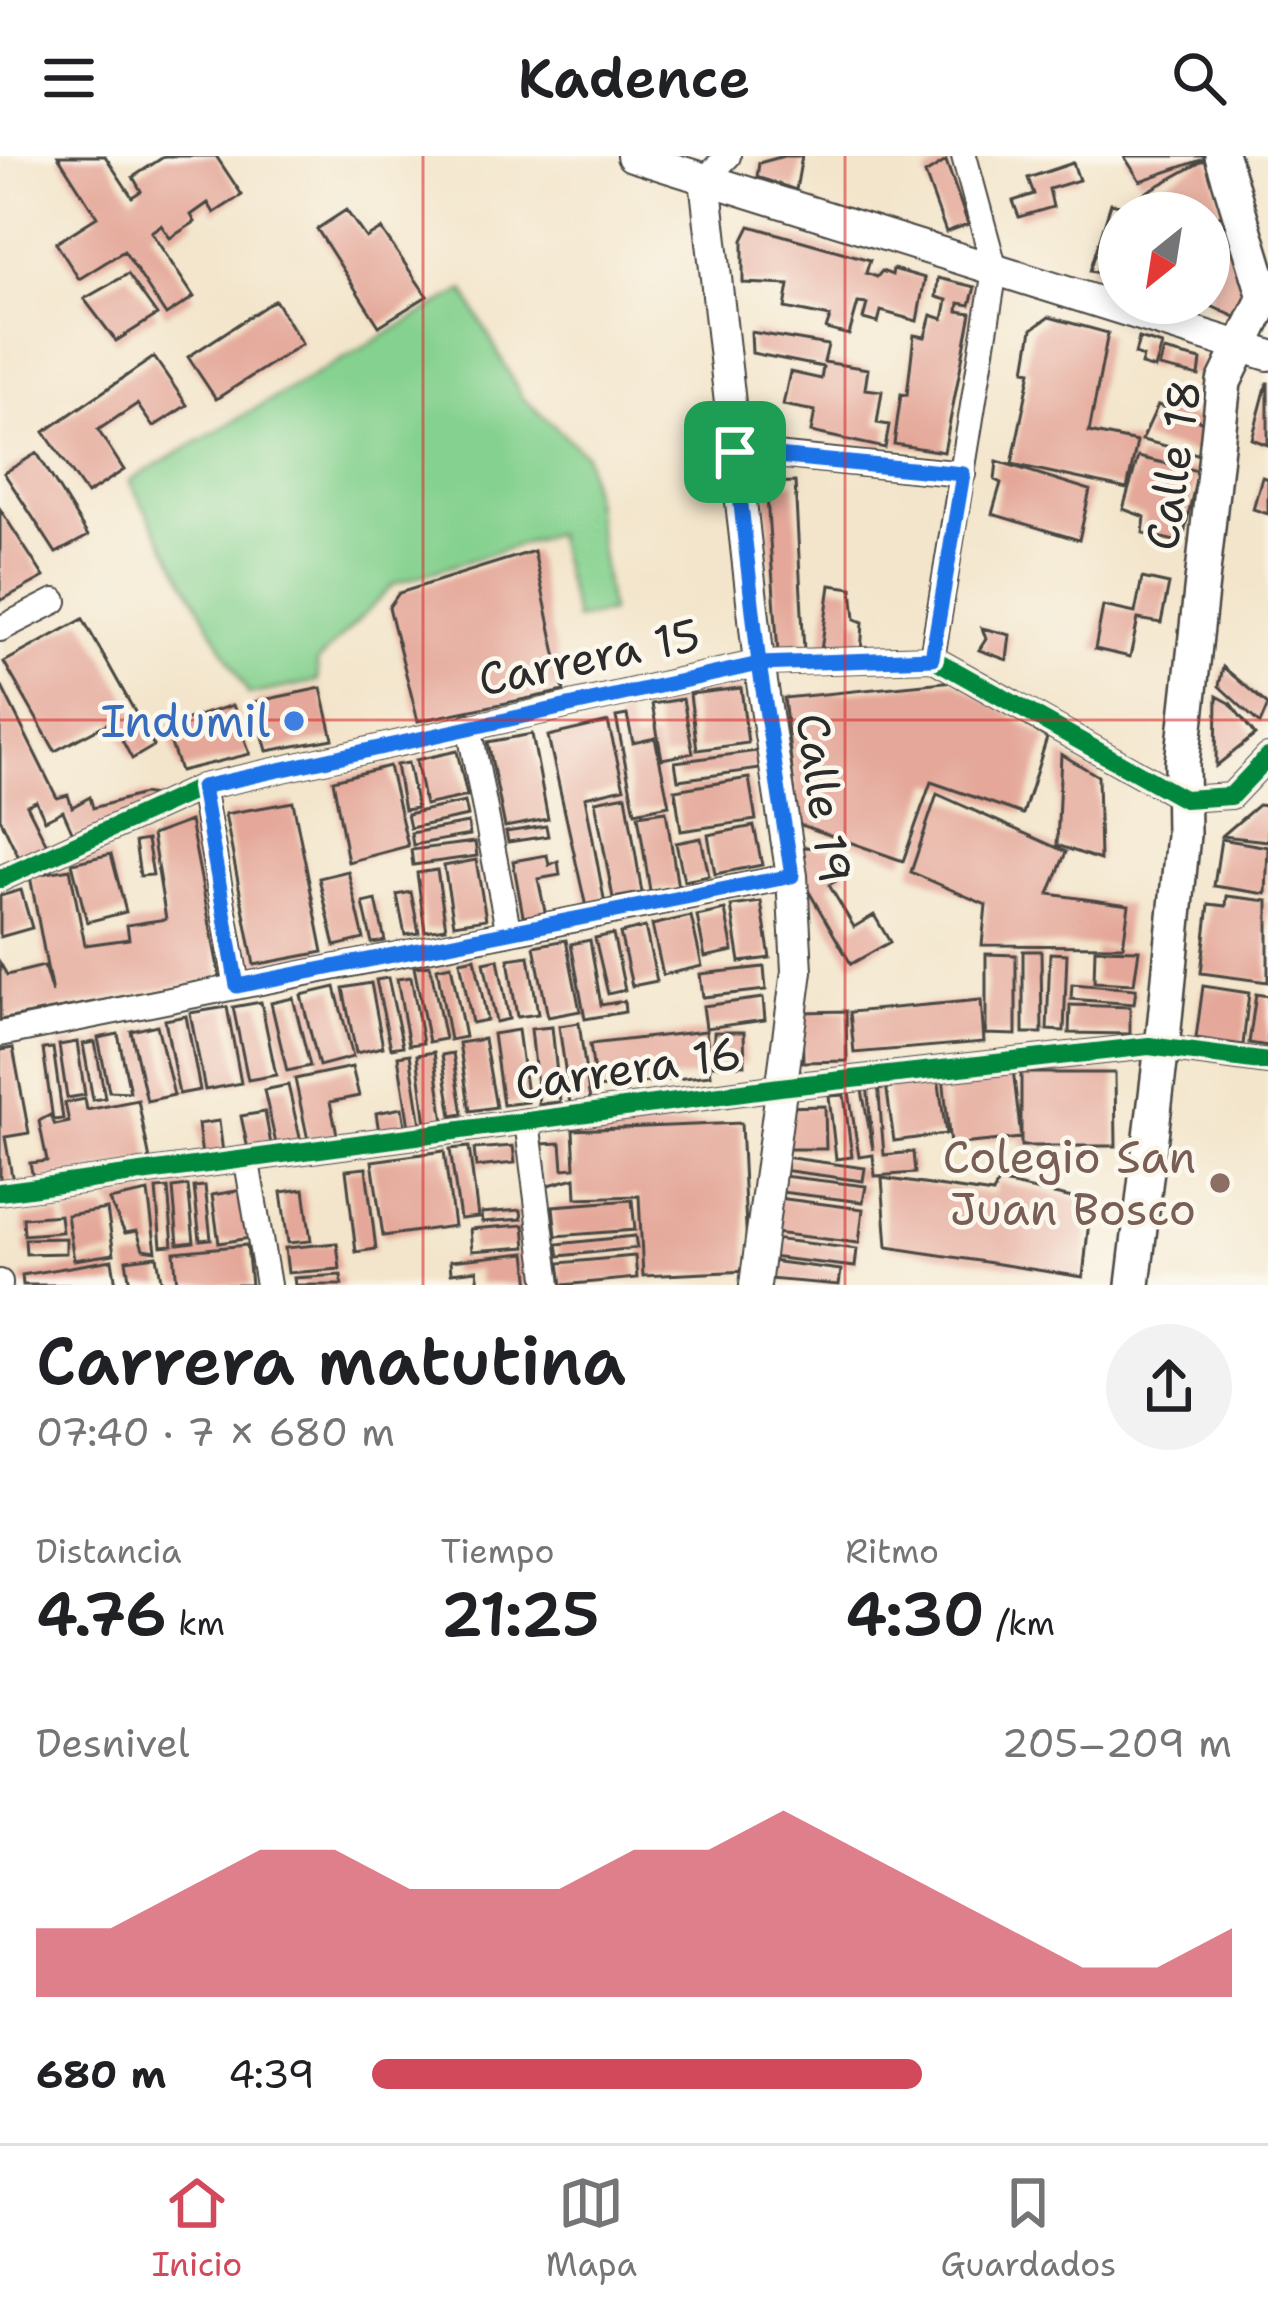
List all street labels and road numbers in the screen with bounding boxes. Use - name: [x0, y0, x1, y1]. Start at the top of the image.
- street label: Calle 18: [1131, 376, 1215, 554]
- street label: Carrera 15: [473, 604, 705, 710]
- street label: Calle 19: [782, 709, 866, 887]
- street label: Carrera 16: [511, 1022, 745, 1114]

